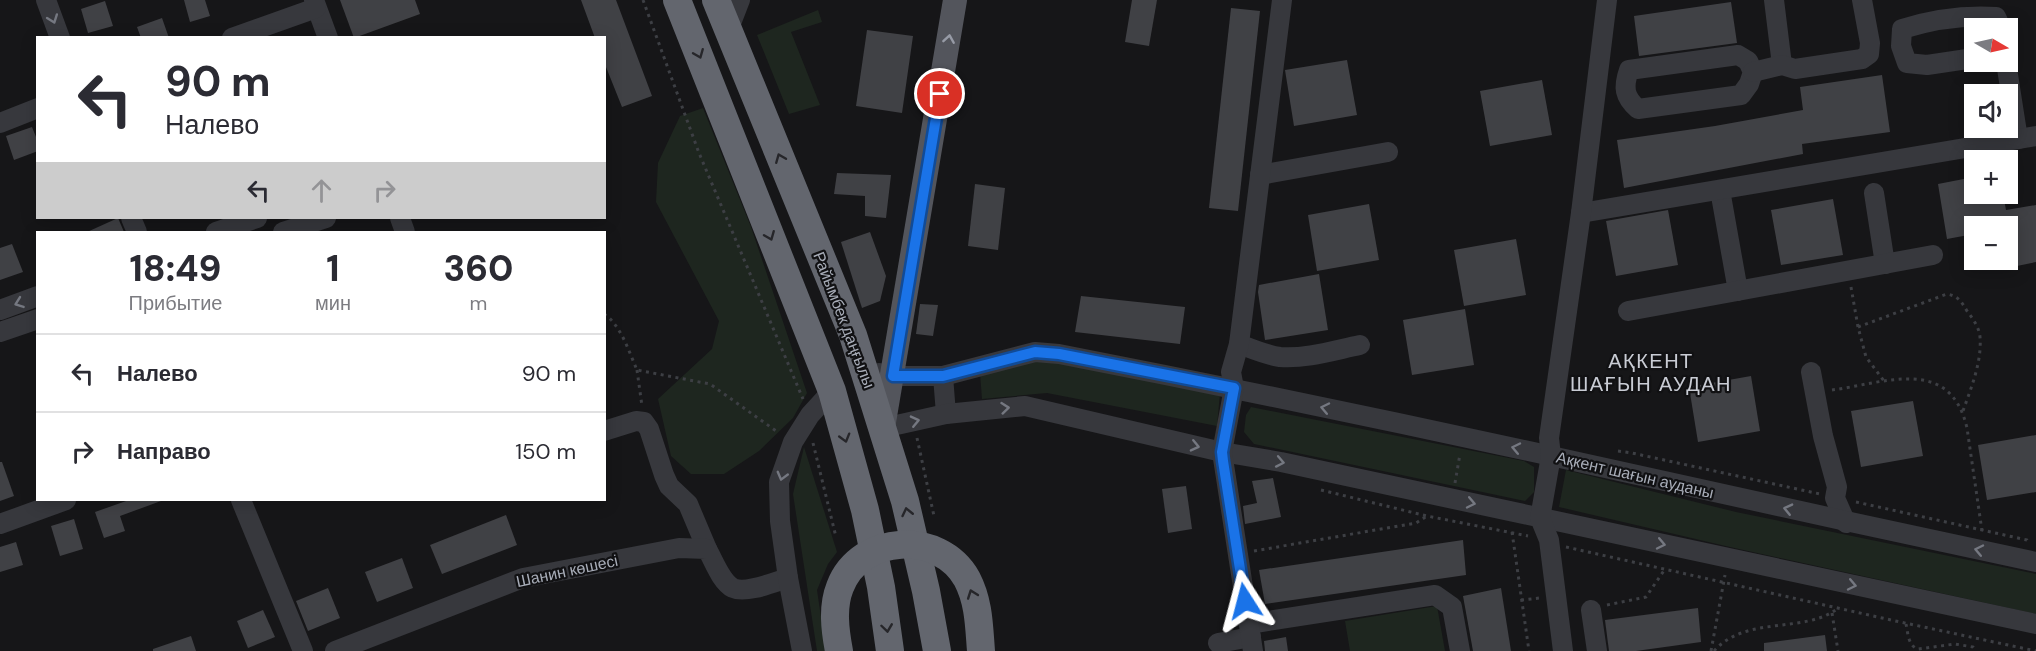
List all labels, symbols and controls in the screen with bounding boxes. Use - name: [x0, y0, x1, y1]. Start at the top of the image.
- one-way arrow: [45, 13, 58, 24]
- north arrow: [1964, 18, 2018, 72]
- map controls: [1964, 18, 2018, 270]
- one-way arrow: [942, 35, 954, 44]
- one-way arrow: [691, 49, 704, 59]
- text: 90 m: [165, 54, 271, 109]
- icon: left: [66, 60, 144, 138]
- pin: [914, 68, 965, 119]
- icon: arrive: [923, 77, 956, 110]
- button: sound: [1964, 84, 2018, 138]
- text: Налево: [165, 107, 259, 142]
- button: +: [1964, 150, 2018, 204]
- one-way arrow: [775, 153, 787, 164]
- icon: left: [242, 174, 275, 207]
- icon: ahead: [305, 174, 338, 207]
- icon: right: [368, 174, 401, 207]
- button: −: [1964, 216, 2018, 270]
- one-way arrow: [763, 230, 776, 240]
- text: 18:49: [130, 245, 221, 292]
- text: 1: [326, 245, 340, 292]
- text: 360: [443, 245, 513, 292]
- street label: Райымбек даңғылы: [808, 249, 880, 391]
- text: Прибытие: [129, 290, 222, 316]
- text: мин: [315, 290, 351, 316]
- text: m: [470, 290, 487, 316]
- one-way arrow: [14, 296, 25, 309]
- district label: АҚКЕНТ ШАҒЫН АУДАН: [1570, 348, 1732, 397]
- icon: left: [66, 357, 99, 390]
- text: Налево: [117, 359, 198, 388]
- text: 90 m: [522, 359, 576, 388]
- one-way arrow: [1000, 402, 1009, 415]
- one-way arrow: [1320, 402, 1330, 415]
- one-way arrow: [909, 415, 919, 428]
- one-way arrow: [838, 432, 850, 443]
- icon: right: [66, 435, 99, 468]
- text: Направо: [117, 437, 211, 466]
- text: 150 m: [515, 437, 576, 466]
- one-way arrow: [1190, 438, 1200, 451]
- one-way arrow: [1511, 442, 1521, 455]
- street label: Ақкент шағын ауданы: [1554, 447, 1716, 503]
- one-way arrow: [1275, 455, 1285, 468]
- one-way arrow: [776, 471, 789, 481]
- one-way arrow: [1466, 495, 1476, 508]
- one-way arrow: [1783, 504, 1793, 517]
- one-way arrow: [902, 507, 915, 517]
- one-way arrow: [1656, 536, 1666, 549]
- one-way arrow: [1974, 544, 1984, 557]
- street label: Шанин көшесі: [514, 550, 620, 592]
- position arrow: [1213, 569, 1277, 633]
- one-way arrow: [1847, 577, 1857, 590]
- one-way arrow: [967, 589, 980, 599]
- one-way arrow: [881, 624, 893, 633]

